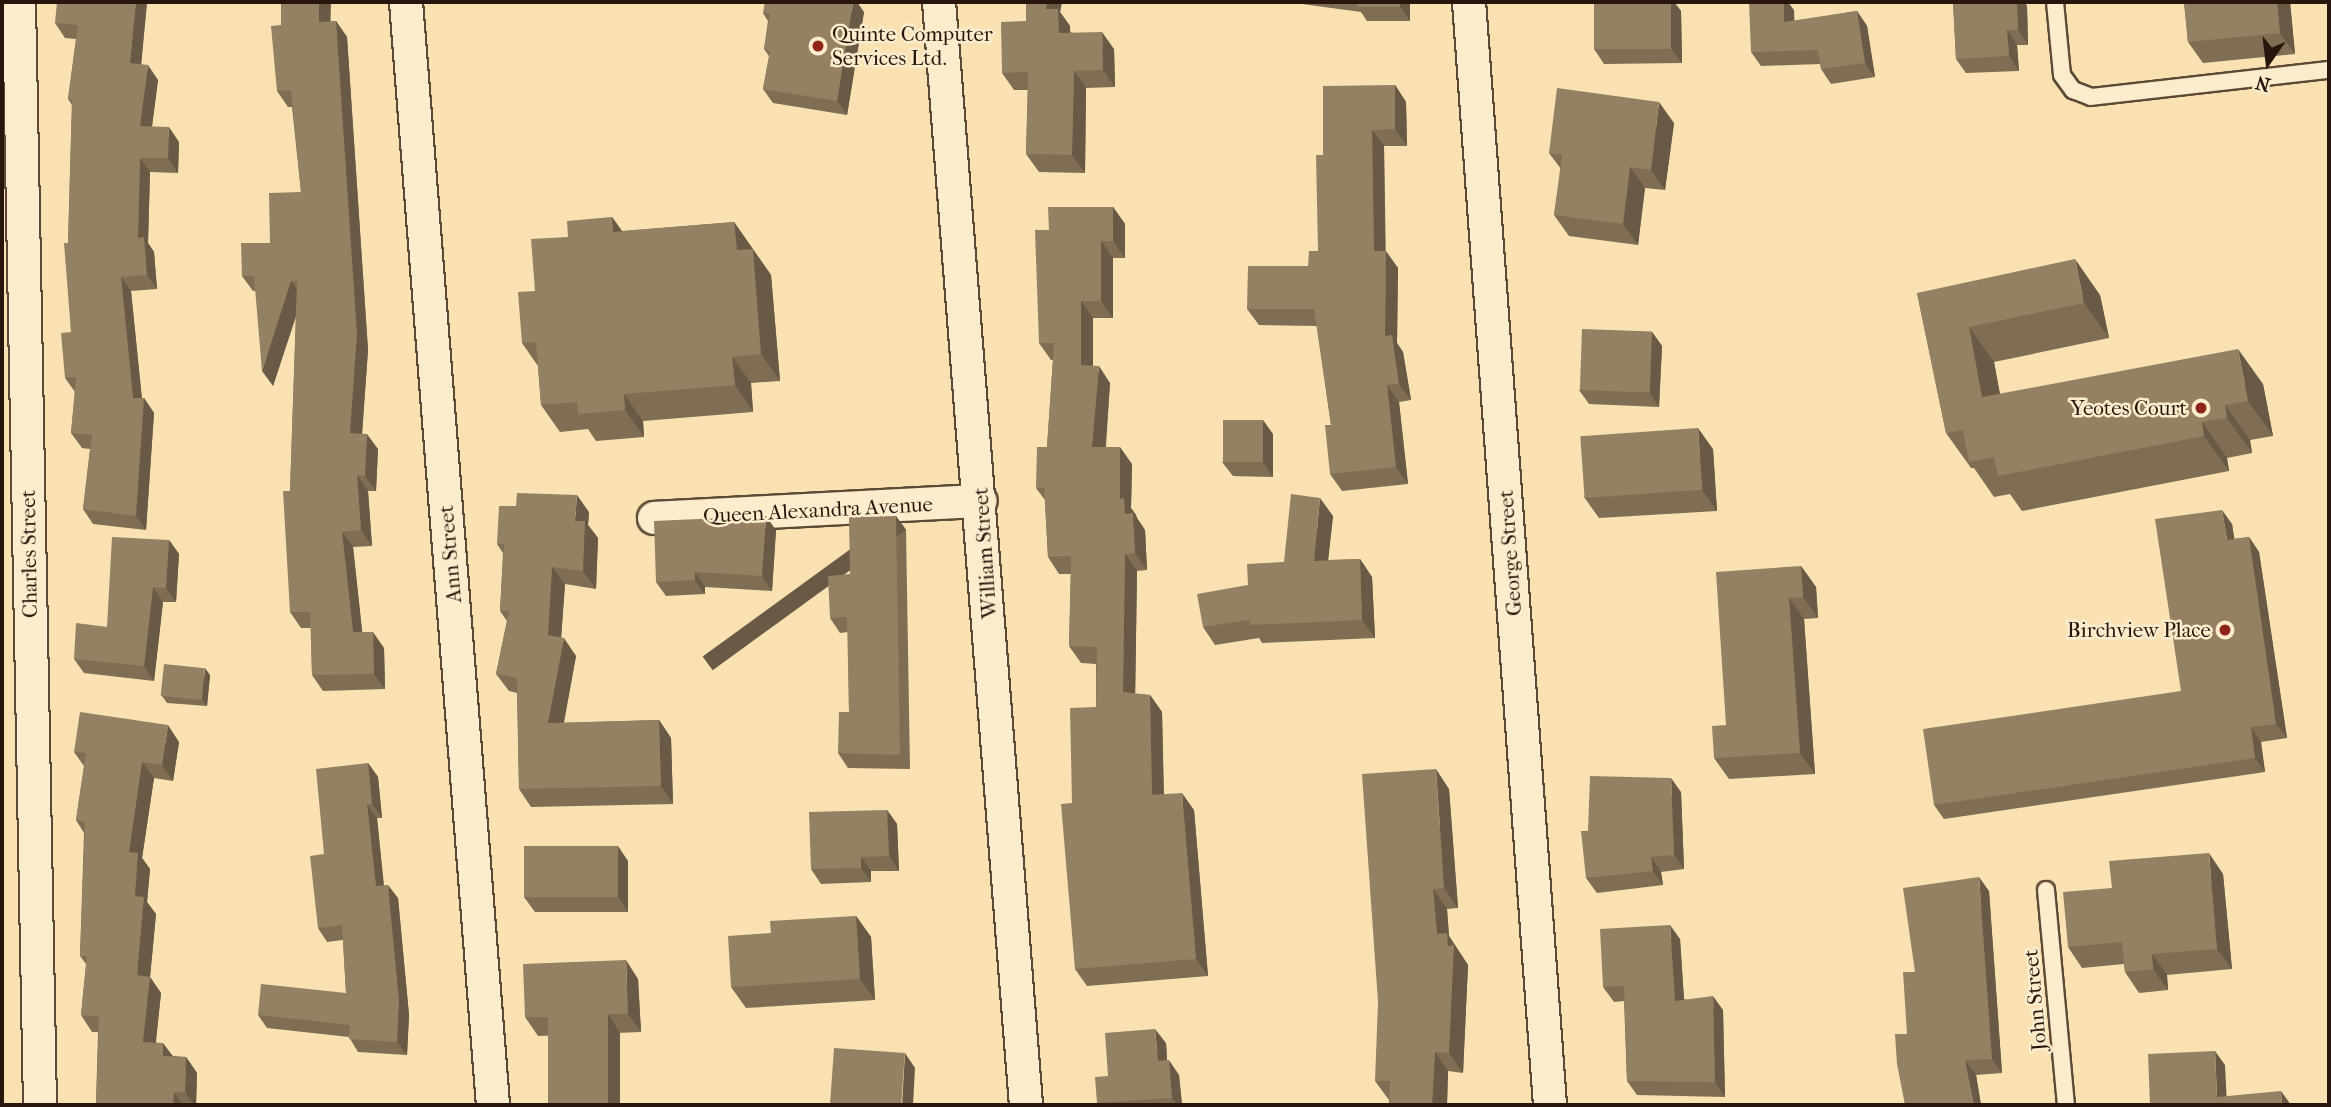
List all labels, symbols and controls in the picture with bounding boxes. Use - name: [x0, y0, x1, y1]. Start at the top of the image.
- place label: Quinte Computer Services Ltd.: [832, 21, 993, 71]
- north arrow: [2233, 28, 2303, 98]
- marker: Quinte Computer Services Ltd.: [810, 38, 826, 54]
- text: N: [2253, 71, 2273, 96]
- place label: Yeotes Court: [2070, 395, 2187, 421]
- marker: Yeotes Court: [2193, 400, 2209, 416]
- street label: William Street: [968, 486, 1002, 620]
- street label: George Street: [1493, 489, 1527, 617]
- street label: Charles Street: [15, 490, 43, 618]
- street label: Queen Alexandra Avenue: [702, 491, 934, 529]
- street label: Ann Street: [433, 504, 467, 604]
- place label: Birchview Place: [2067, 617, 2211, 643]
- marker: Birchview Place: [2217, 622, 2233, 638]
- street label: John Street: [2018, 948, 2052, 1052]

